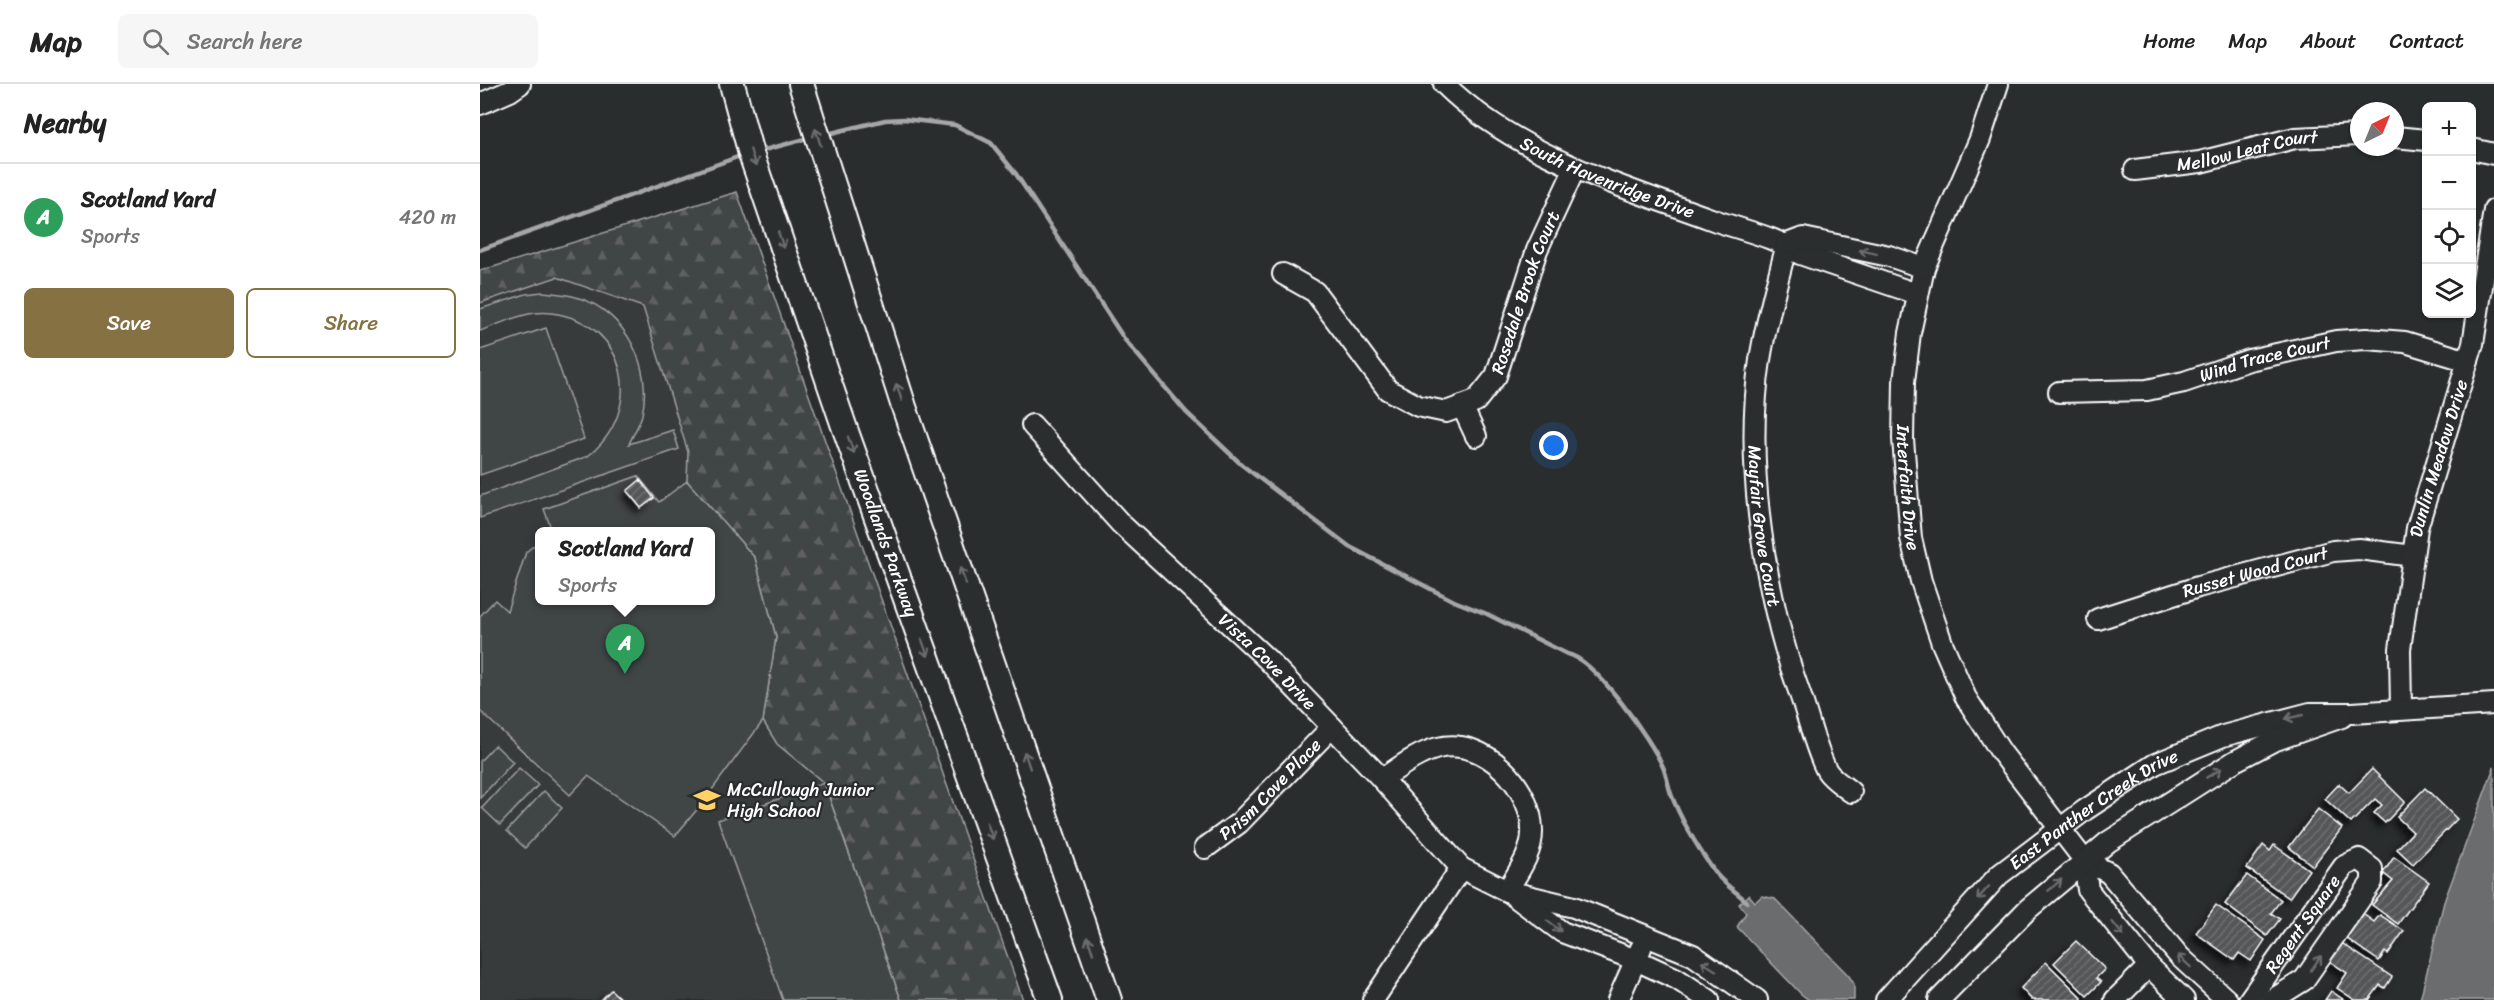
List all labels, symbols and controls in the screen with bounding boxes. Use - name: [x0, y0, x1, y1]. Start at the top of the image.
- search box: [118, 14, 538, 68]
- text: Map: [30, 17, 82, 66]
- text: Search here: [187, 22, 303, 61]
- text: Home: [2143, 22, 2195, 60]
- text: Map: [2228, 22, 2267, 60]
- text: About: [2300, 22, 2357, 60]
- text: Contact: [2390, 22, 2464, 60]
- icon: search: [139, 25, 172, 58]
- text: Nearby: [24, 100, 106, 146]
- north arrow: [2350, 102, 2404, 156]
- map controls: [2422, 102, 2476, 318]
- button: +: [2422, 102, 2476, 156]
- street label: Mellow Leaf Court: [2175, 121, 2319, 181]
- street label: South Havenridge Drive: [1514, 127, 1699, 228]
- one-way arrow: [811, 129, 822, 147]
- one-way arrow: [748, 148, 759, 167]
- button: −: [2422, 156, 2476, 210]
- text: Scotland Yard: [81, 180, 215, 219]
- text: A: [37, 200, 50, 235]
- text: 420 m: [399, 200, 456, 235]
- street label: Rosedale Brook Court: [1482, 205, 1569, 378]
- button: locate: [2422, 210, 2476, 264]
- text: Sports: [81, 219, 140, 254]
- one-way arrow: [776, 230, 787, 249]
- one-way arrow: [1859, 246, 1878, 257]
- button: layers: [2422, 264, 2476, 318]
- button: Save: [24, 288, 234, 358]
- button: Share: [246, 288, 456, 358]
- street label: Wind Trace Court: [2195, 327, 2334, 392]
- street label: Dunlin Meadow Drive: [2400, 375, 2477, 539]
- one-way arrow: [893, 383, 904, 402]
- street label: Interfaith Drive: [1887, 423, 1929, 554]
- your location: [1539, 431, 1568, 460]
- one-way arrow: [847, 435, 858, 453]
- street label: Mayfair Grove Court: [1739, 445, 1790, 610]
- street label: Woodlands Parkway: [844, 464, 927, 622]
- popup: [535, 527, 715, 605]
- text: Scotland Yard: [558, 529, 692, 568]
- street label: Russet Wood Court: [2178, 537, 2332, 607]
- one-way arrow: [957, 567, 968, 586]
- text: Sports: [558, 568, 617, 603]
- street label: Vista Cove Drive: [1211, 605, 1325, 718]
- pin: A: [606, 624, 644, 674]
- one-way arrow: [921, 638, 932, 656]
- one-way arrow: [2285, 711, 2304, 723]
- street label: Prism Cove Place: [1212, 730, 1329, 849]
- street label: East Panther Creek Drive: [2002, 740, 2183, 878]
- one-way arrow: [1020, 751, 1031, 770]
- one-way arrow: [2205, 767, 2222, 779]
- place label: McCullough Junior High School: [727, 774, 875, 827]
- school or university icon: McCullough Junior High School: [692, 785, 722, 815]
- one-way arrow: [986, 821, 997, 840]
- street label: Regent Square: [2256, 868, 2349, 981]
- one-way arrow: [2047, 878, 2062, 892]
- one-way arrow: [1976, 885, 1990, 900]
- one-way arrow: [1546, 920, 1562, 932]
- one-way arrow: [2112, 921, 2125, 937]
- one-way arrow: [1083, 936, 1094, 955]
- one-way arrow: [2177, 954, 2192, 968]
- one-way arrow: [2310, 955, 2322, 972]
- one-way arrow: [1702, 960, 1718, 972]

